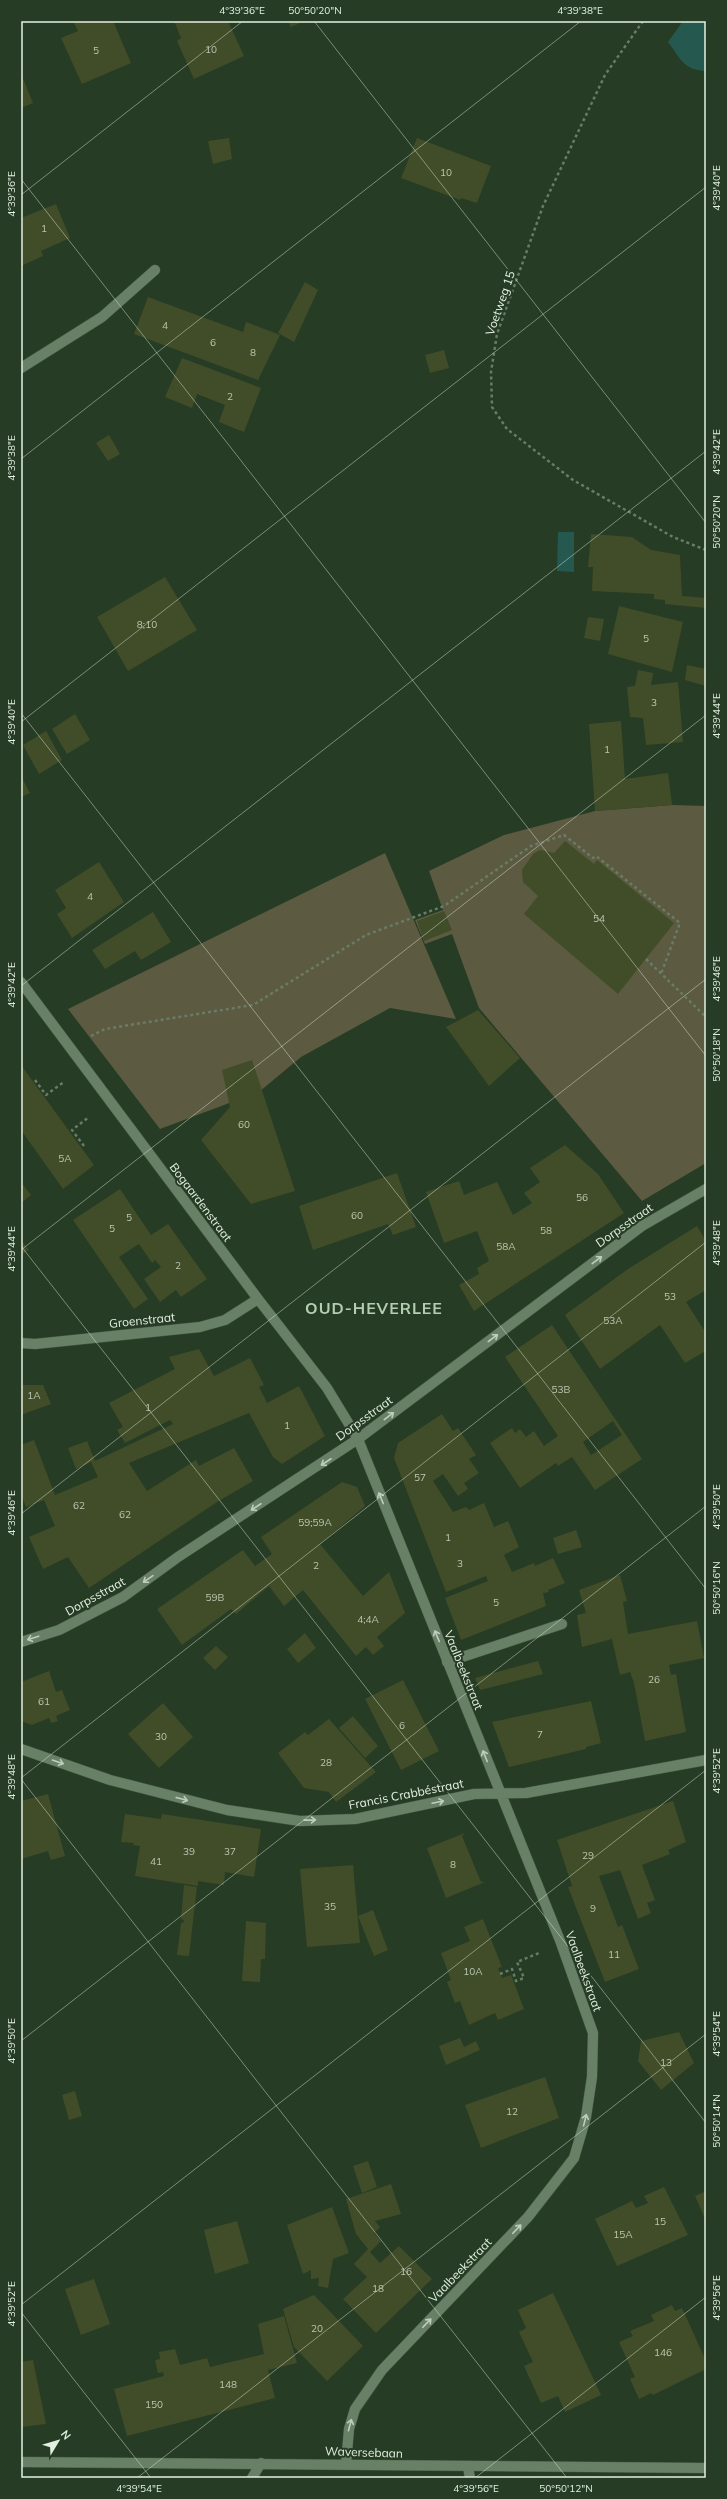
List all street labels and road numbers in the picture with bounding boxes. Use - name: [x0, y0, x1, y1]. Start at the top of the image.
- street label: Voetweg 15: [482, 269, 518, 337]
- street label: Bogaardenstraat: [167, 1160, 235, 1244]
- street label: Dorpsstraat: [593, 1200, 655, 1250]
- street label: Groenstraat: [108, 1309, 176, 1331]
- street label: Dorpsstraat: [333, 1392, 395, 1444]
- street label: Dorpsstraat: [62, 1573, 128, 1619]
- street label: Vaalbeekstraat: [441, 1628, 487, 1712]
- street label: Francis Crabbéstraat: [347, 1776, 465, 1812]
- street label: Vaalbeekstraat: [563, 1929, 605, 2013]
- street label: Vaalbeekstraat: [425, 2234, 495, 2306]
- street label: Waversebaan: [325, 2443, 403, 2461]

